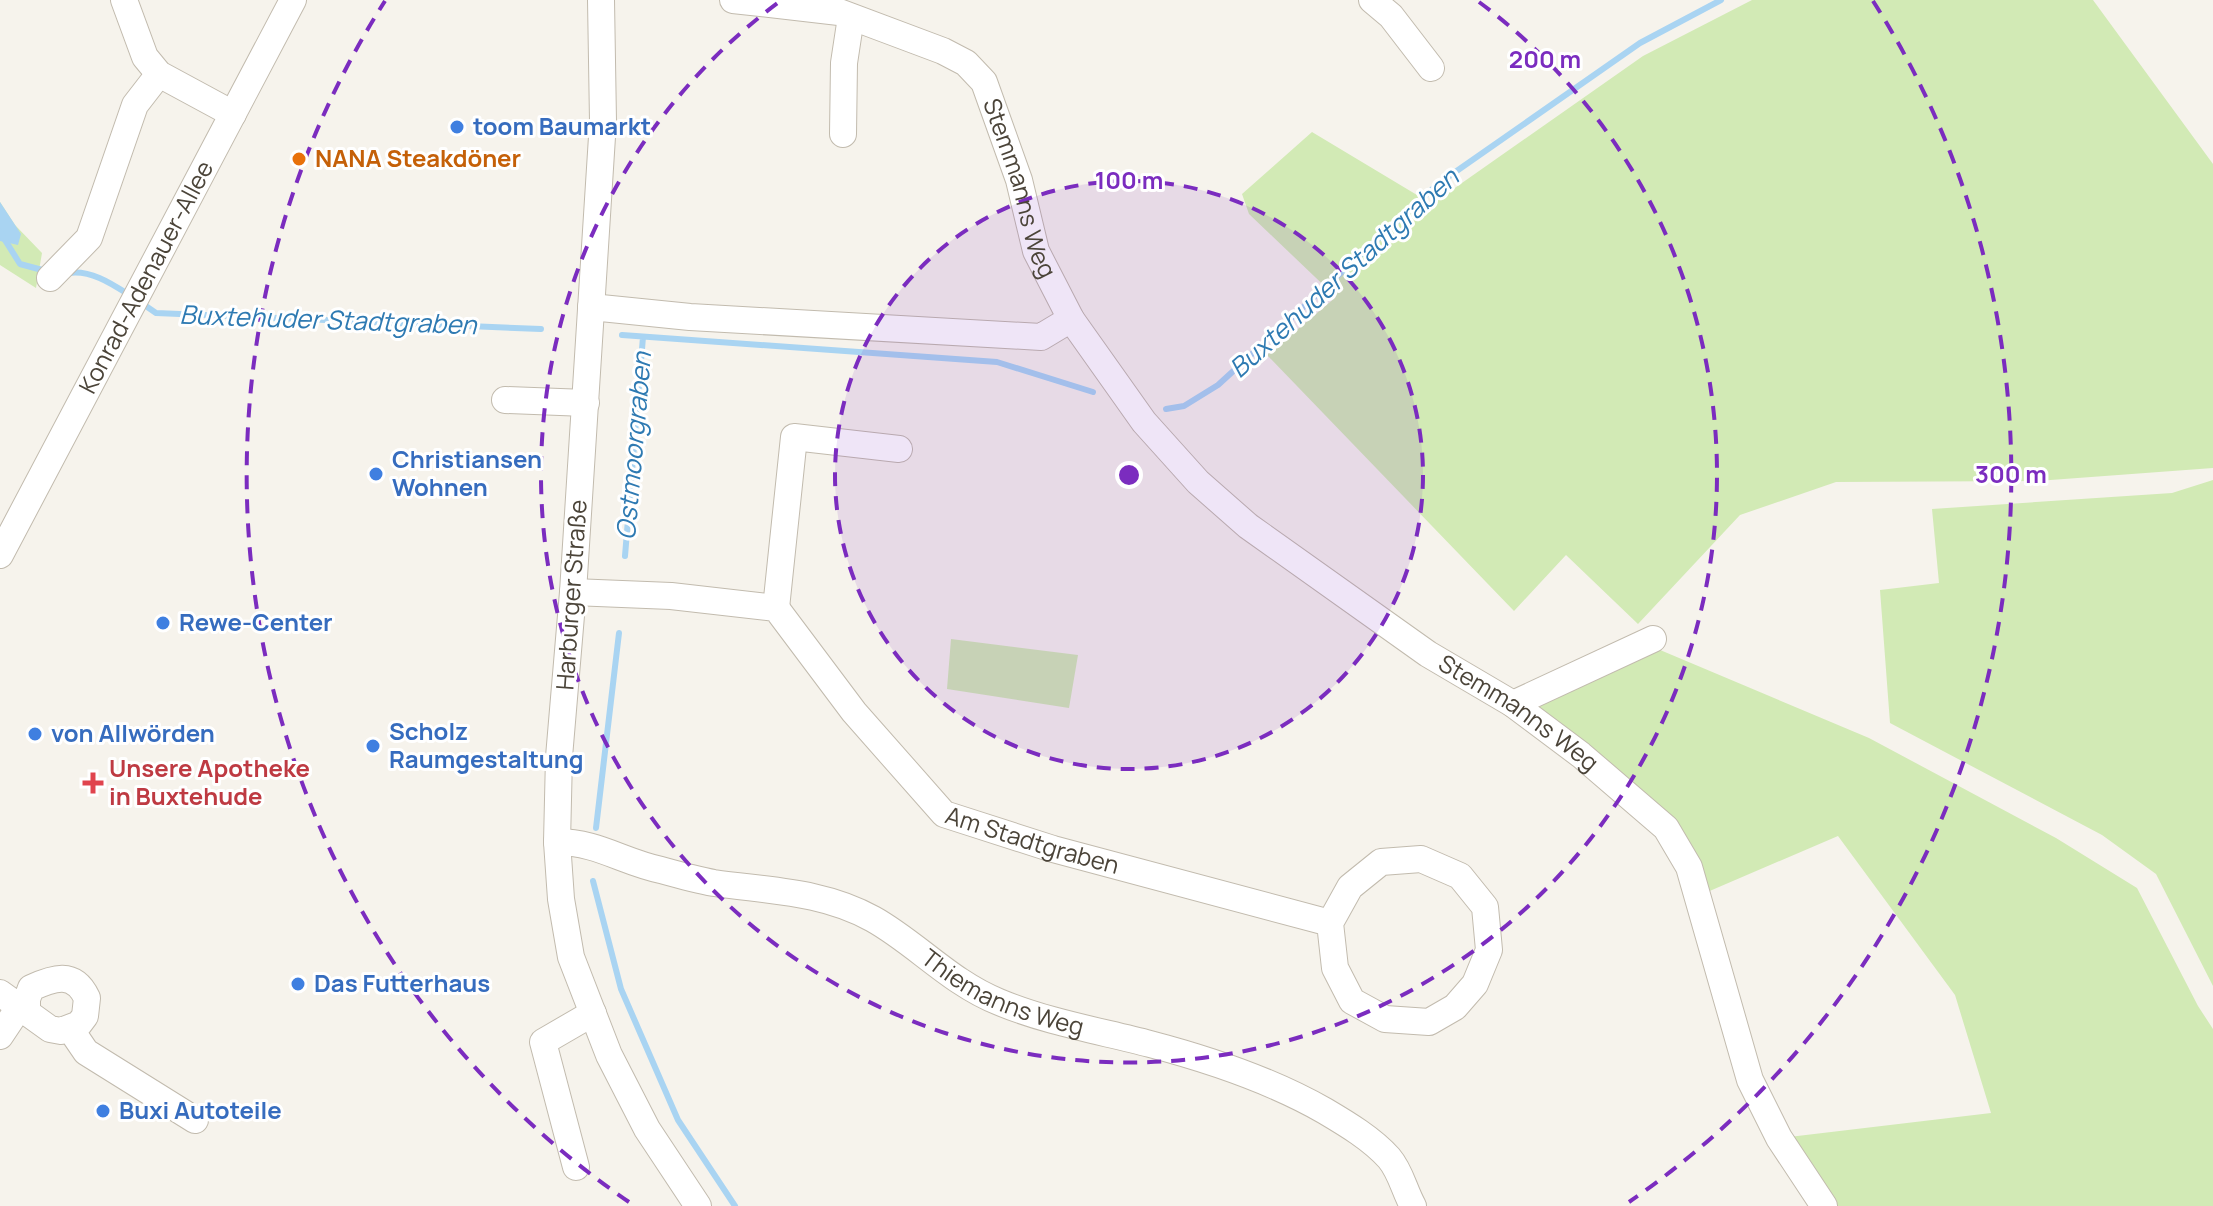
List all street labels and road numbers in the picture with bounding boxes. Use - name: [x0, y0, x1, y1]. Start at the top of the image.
- street label: Stemmanns Weg: [976, 94, 1065, 283]
- street label: Konrad-Adenauer-Allee: [70, 154, 220, 399]
- street label: Harburger Straße: [547, 498, 594, 691]
- street label: Stemmanns Weg: [1433, 646, 1606, 778]
- street label: Am Stadtgraben: [942, 798, 1123, 881]
- street label: Thiemanns Weg: [915, 941, 1088, 1043]

